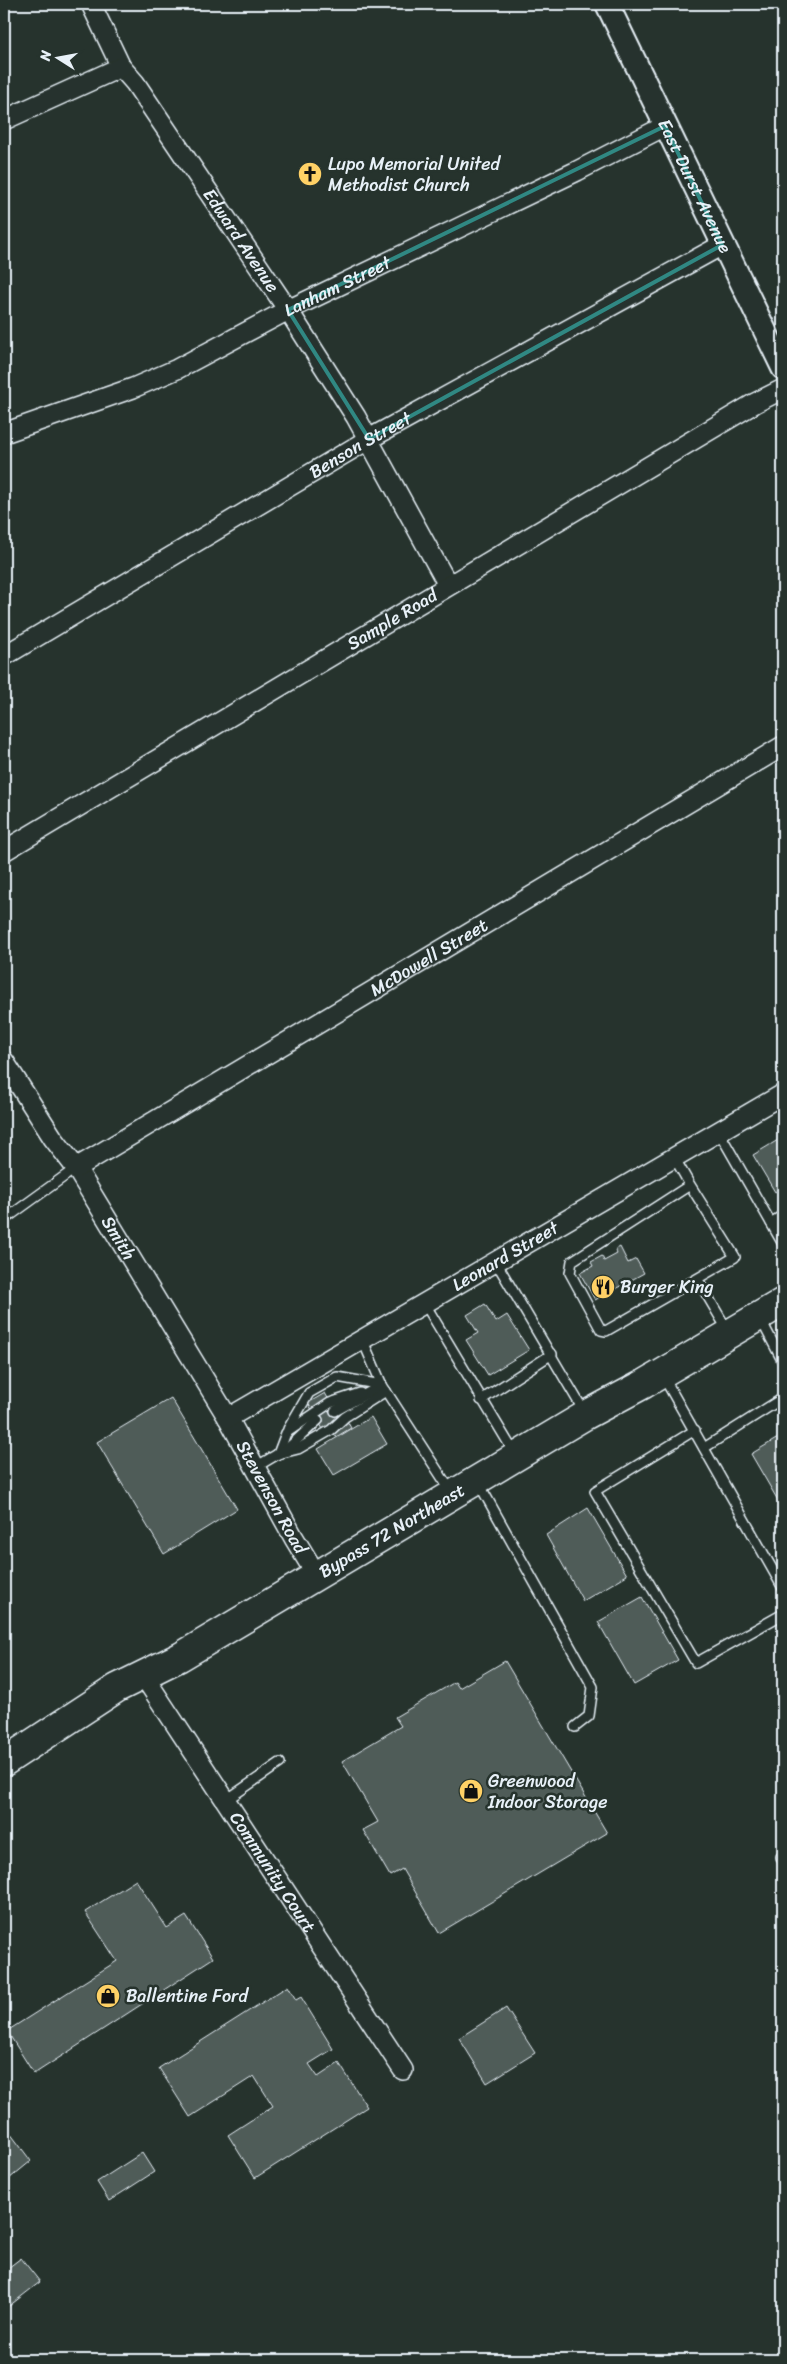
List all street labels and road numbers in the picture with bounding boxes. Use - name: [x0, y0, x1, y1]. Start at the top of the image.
- street label: East Durst Avenue: [649, 113, 741, 259]
- street label: Edward Avenue: [194, 182, 288, 300]
- street label: Lanham Street: [278, 246, 397, 326]
- street label: Benson Street: [303, 402, 418, 487]
- street label: Sample Road: [341, 579, 445, 659]
- street label: McDowell Street: [363, 909, 494, 1005]
- street label: Smith: [93, 1209, 145, 1267]
- street label: Leonard Street: [446, 1212, 565, 1300]
- street label: Stevenson Road: [227, 1434, 317, 1562]
- street label: Bypass 72 Northeast: [313, 1474, 471, 1587]
- street label: Community Court: [221, 1805, 325, 1939]

